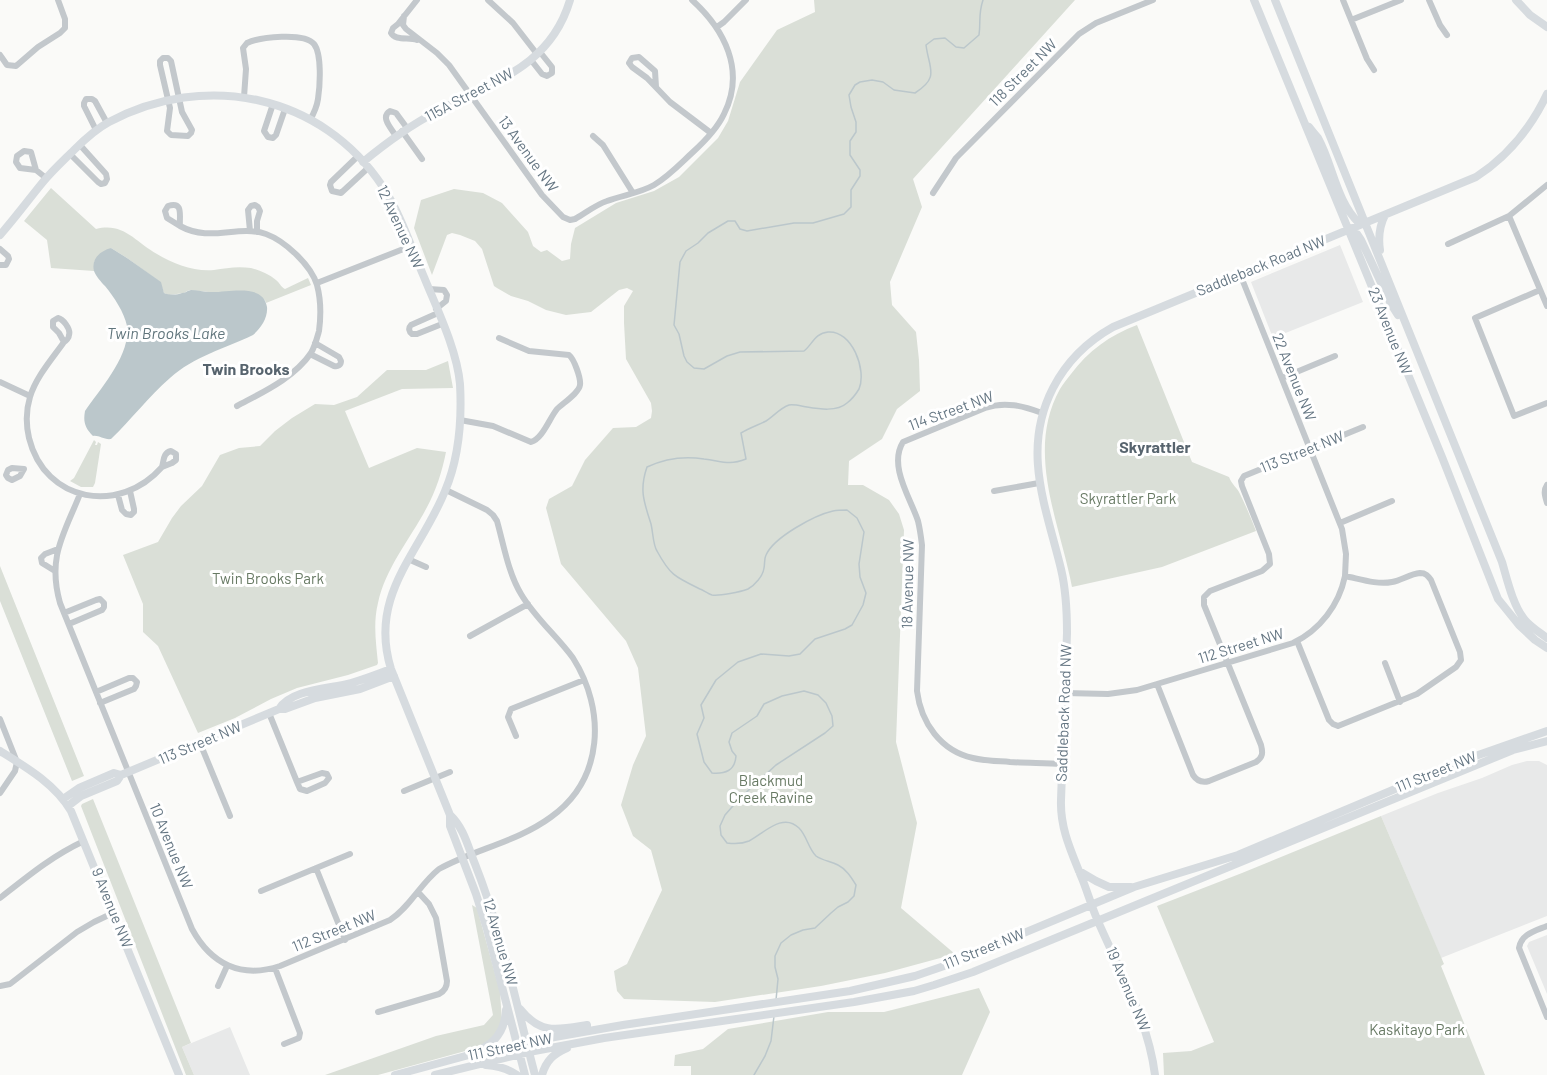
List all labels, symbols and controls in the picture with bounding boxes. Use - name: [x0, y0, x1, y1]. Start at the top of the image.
- street label: 118 Street NW: [985, 35, 1060, 110]
- street label: 115A Street NW: [421, 63, 516, 125]
- street label: 13 Avenue NW: [495, 112, 563, 195]
- street label: 12 Avenue NW: [374, 182, 428, 271]
- street label: Saddleback Road NW: [1193, 231, 1328, 299]
- street label: 23 Avenue NW: [1365, 284, 1417, 377]
- water label: Twin Brooks Lake: [107, 323, 225, 342]
- street label: 22 Avenue NW: [1269, 330, 1321, 423]
- district label: Twin Brooks: [202, 359, 290, 378]
- street label: 114 Street NW: [906, 386, 996, 434]
- street label: 113 Street NW: [1257, 426, 1346, 476]
- district label: Skyrattler: [1119, 437, 1191, 456]
- park label: Skyrattler Park: [1080, 489, 1177, 507]
- street label: 18 Avenue NW: [897, 539, 917, 629]
- park label: Twin Brooks Park: [212, 569, 324, 587]
- street label: 112 Street NW: [1196, 623, 1286, 667]
- street label: Saddleback Road NW: [1052, 644, 1074, 782]
- street label: 113 Street NW: [155, 716, 244, 768]
- street label: 111 Street NW: [1392, 747, 1479, 796]
- park label: Blackmud Creek Ravine: [729, 771, 813, 806]
- street label: 10 Avenue NW: [147, 800, 197, 891]
- street label: 9 Avenue NW: [89, 865, 137, 950]
- street label: 12 Avenue NW: [480, 896, 522, 988]
- street label: 112 Street NW: [289, 905, 378, 955]
- street label: 111 Street NW: [940, 924, 1027, 973]
- street label: 19 Avenue NW: [1103, 944, 1155, 1034]
- park label: Kaskitayo Park: [1369, 1020, 1465, 1038]
- street label: 111 Street NW: [466, 1028, 554, 1064]

